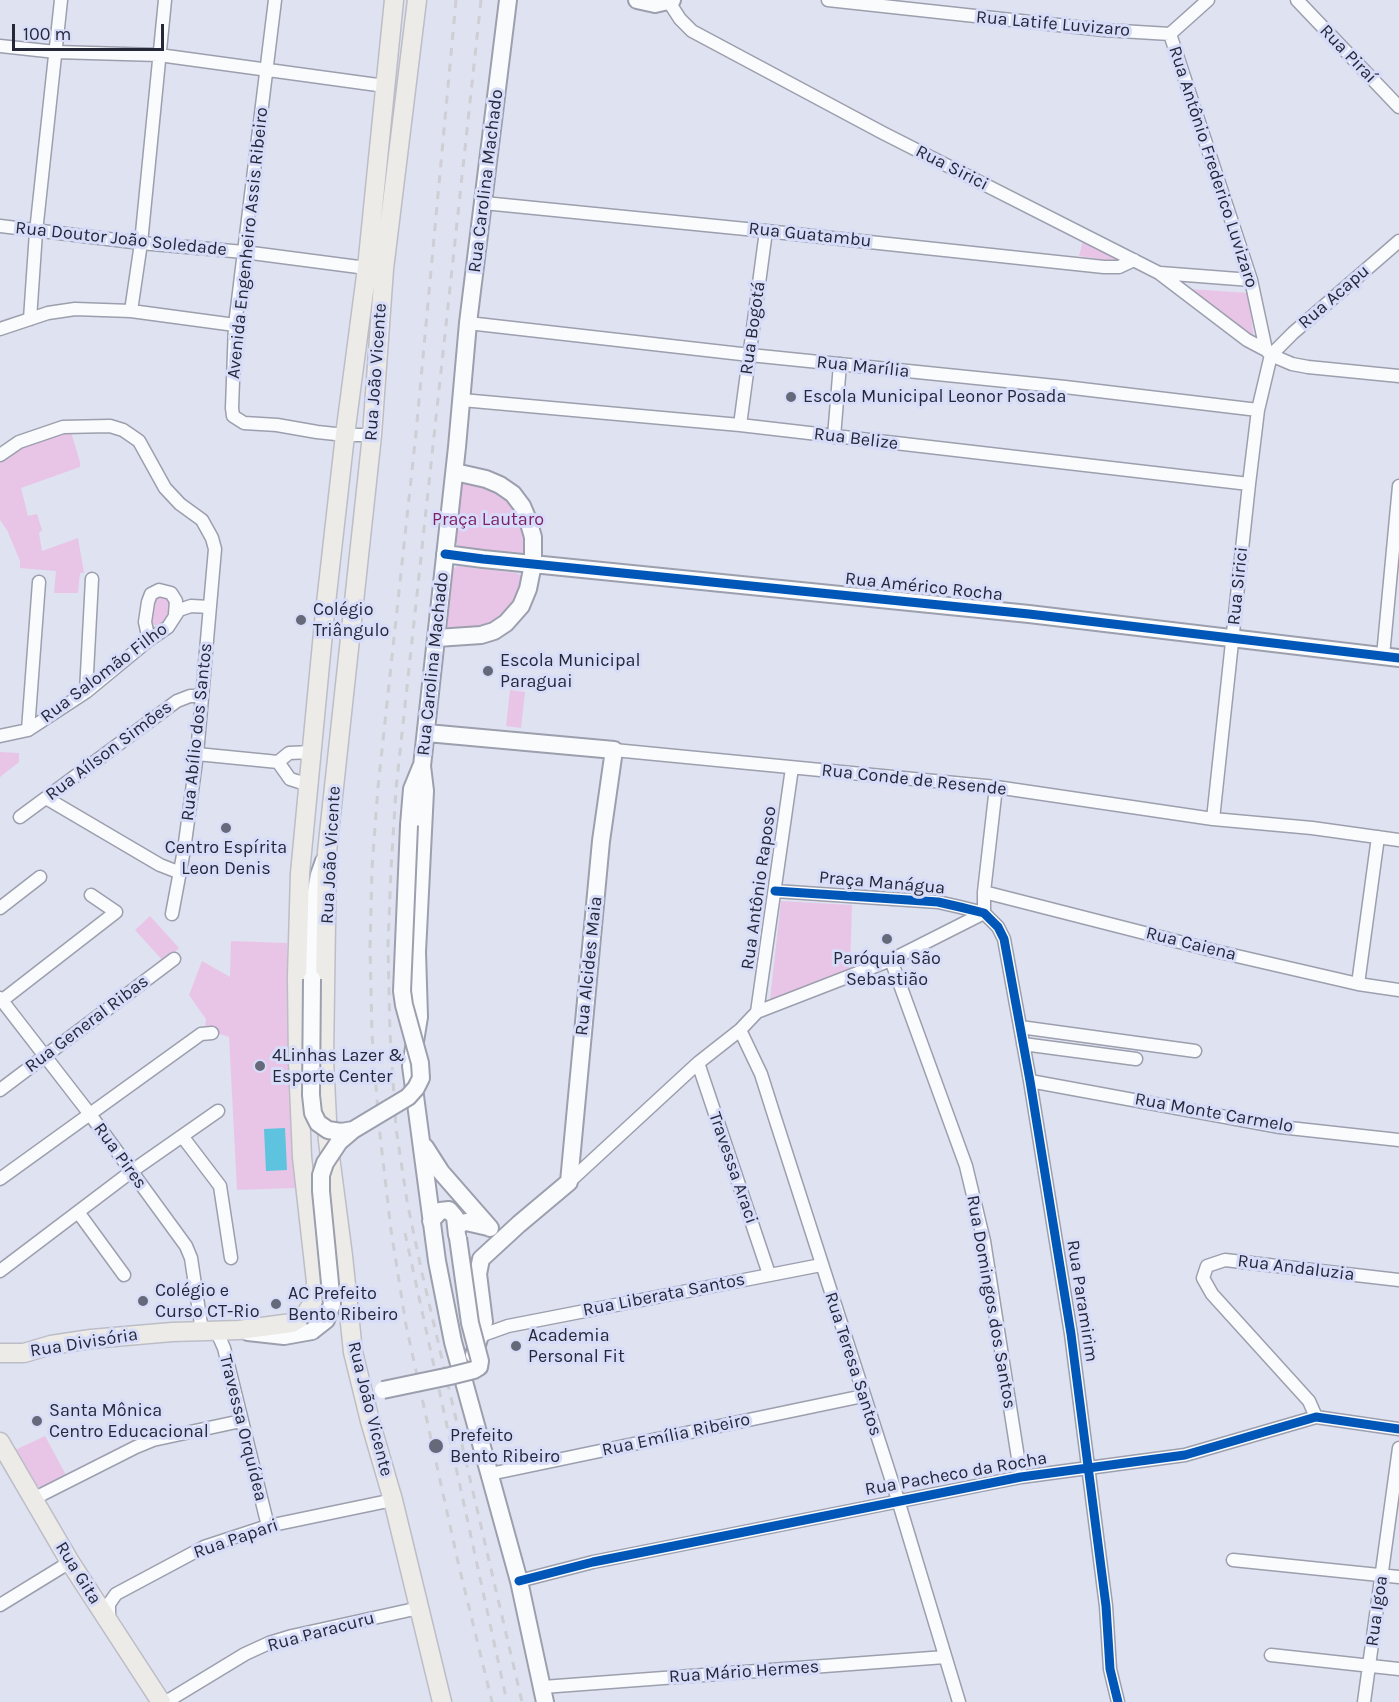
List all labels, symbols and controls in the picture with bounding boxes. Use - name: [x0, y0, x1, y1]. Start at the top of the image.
- street label: Rua Latife Luvizaro: [975, 6, 1131, 42]
- scale bar: [15, 12, 166, 50]
- street label: Rua Piraí: [1315, 20, 1381, 88]
- text: 100 m: [23, 23, 71, 45]
- street label: Rua Antônio Frederico Luvizaro: [1164, 43, 1262, 291]
- street label: Rua Carolina Machado: [464, 88, 508, 274]
- street label: Avenida Engenheiro Assis Ribeiro: [223, 106, 273, 380]
- street label: Rua Sirici: [912, 140, 992, 196]
- street label: Rua Doutor João Soledade: [14, 217, 228, 261]
- street label: Rua Guatambu: [747, 218, 873, 252]
- street label: Rua Acapu: [1294, 260, 1374, 334]
- street label: Rua Bogotá: [736, 280, 770, 376]
- street label: Rua João Vicente: [360, 302, 392, 442]
- street label: Rua Marília: [815, 351, 911, 383]
- place label: Escola Municipal Leonor Posada: [803, 386, 1066, 408]
- marker: Escola Municipal Leonor Posada: [784, 390, 798, 404]
- street label: Rua Belize: [813, 423, 899, 455]
- park label: Praça Lautaro: [432, 509, 544, 531]
- street label: Rua Sirici: [1223, 546, 1253, 626]
- street label: Rua Américo Rocha: [844, 568, 1004, 606]
- street label: Rua Carolina Machado: [413, 571, 453, 757]
- place label: Colégio Triângulo: [313, 599, 389, 642]
- marker: Colégio Triângulo: [294, 613, 308, 627]
- street label: Rua Salomão Filho: [36, 618, 172, 728]
- street label: Rua Abílio dos Santos: [177, 642, 217, 822]
- place label: Escola Municipal Paraguai: [500, 650, 640, 692]
- marker: Escola Municipal Paraguai: [481, 664, 495, 678]
- street label: Rua Aílson Simões: [41, 696, 177, 806]
- street label: Rua Conde de Resende: [820, 760, 1008, 800]
- street label: Rua João Vicente: [317, 785, 345, 925]
- street label: Rua Antônio Raposo: [737, 805, 781, 971]
- marker: Centro Espírita Leon Denis: [219, 821, 233, 835]
- place label: Centro Espírita Leon Denis: [165, 837, 287, 880]
- street label: Praça Manágua: [818, 867, 946, 899]
- street label: Rua Alcides Maia: [571, 895, 607, 1037]
- street label: Rua Caiena: [1144, 922, 1238, 966]
- marker: Paróquia São Sebastião: [880, 932, 894, 946]
- place label: Paróquia São Sebastião: [833, 948, 941, 990]
- street label: Rua General Ribas: [21, 970, 153, 1078]
- place label: 4Linhas Lazer & Esporte Center: [272, 1045, 405, 1088]
- marker: 4Linhas Lazer & Esporte Center: [253, 1059, 267, 1073]
- street label: Rua Monte Carmelo: [1133, 1088, 1295, 1138]
- street label: Travessa Araci: [704, 1109, 762, 1227]
- street label: Rua Pires: [89, 1119, 151, 1193]
- street label: Rua Domingos dos Santos: [962, 1193, 1020, 1411]
- street label: Rua Paramirim: [1062, 1238, 1102, 1364]
- street label: Rua Andaluzia: [1236, 1250, 1356, 1286]
- street label: Rua Liberata Santos: [581, 1269, 747, 1321]
- place label: Colégio e Curso CT-Rio: [155, 1280, 260, 1322]
- place label: AC Prefeito Bento Ribeiro: [288, 1283, 398, 1326]
- street label: Rua Teresa Santos: [820, 1289, 886, 1439]
- marker: Colégio e Curso CT-Rio: [136, 1294, 150, 1308]
- marker: AC Prefeito Bento Ribeiro: [269, 1297, 283, 1311]
- street label: Rua Divisória: [29, 1324, 139, 1362]
- place label: Academia Personal Fit: [528, 1325, 625, 1368]
- street label: Rua João Vicente: [343, 1339, 397, 1479]
- marker: Academia Personal Fit: [509, 1339, 523, 1353]
- street label: Travessa Orquídea: [214, 1353, 272, 1503]
- place label: Santa Mônica Centro Educacional: [49, 1400, 209, 1442]
- street label: Rua Emília Ribeiro: [600, 1409, 752, 1461]
- marker: Santa Mônica Centro Educacional: [30, 1414, 44, 1428]
- place label: Prefeito Bento Ribeiro: [450, 1425, 560, 1468]
- marker: Prefeito Bento Ribeiro: [427, 1437, 445, 1455]
- street label: Rua Pacheco da Rocha: [863, 1447, 1049, 1501]
- street label: Rua Papari: [191, 1514, 281, 1564]
- street label: Rua Gita: [50, 1538, 106, 1608]
- street label: Rua Igoa: [1361, 1574, 1393, 1648]
- street label: Rua Paracuru: [265, 1607, 377, 1657]
- street label: Rua Mário Hermes: [668, 1656, 820, 1688]

